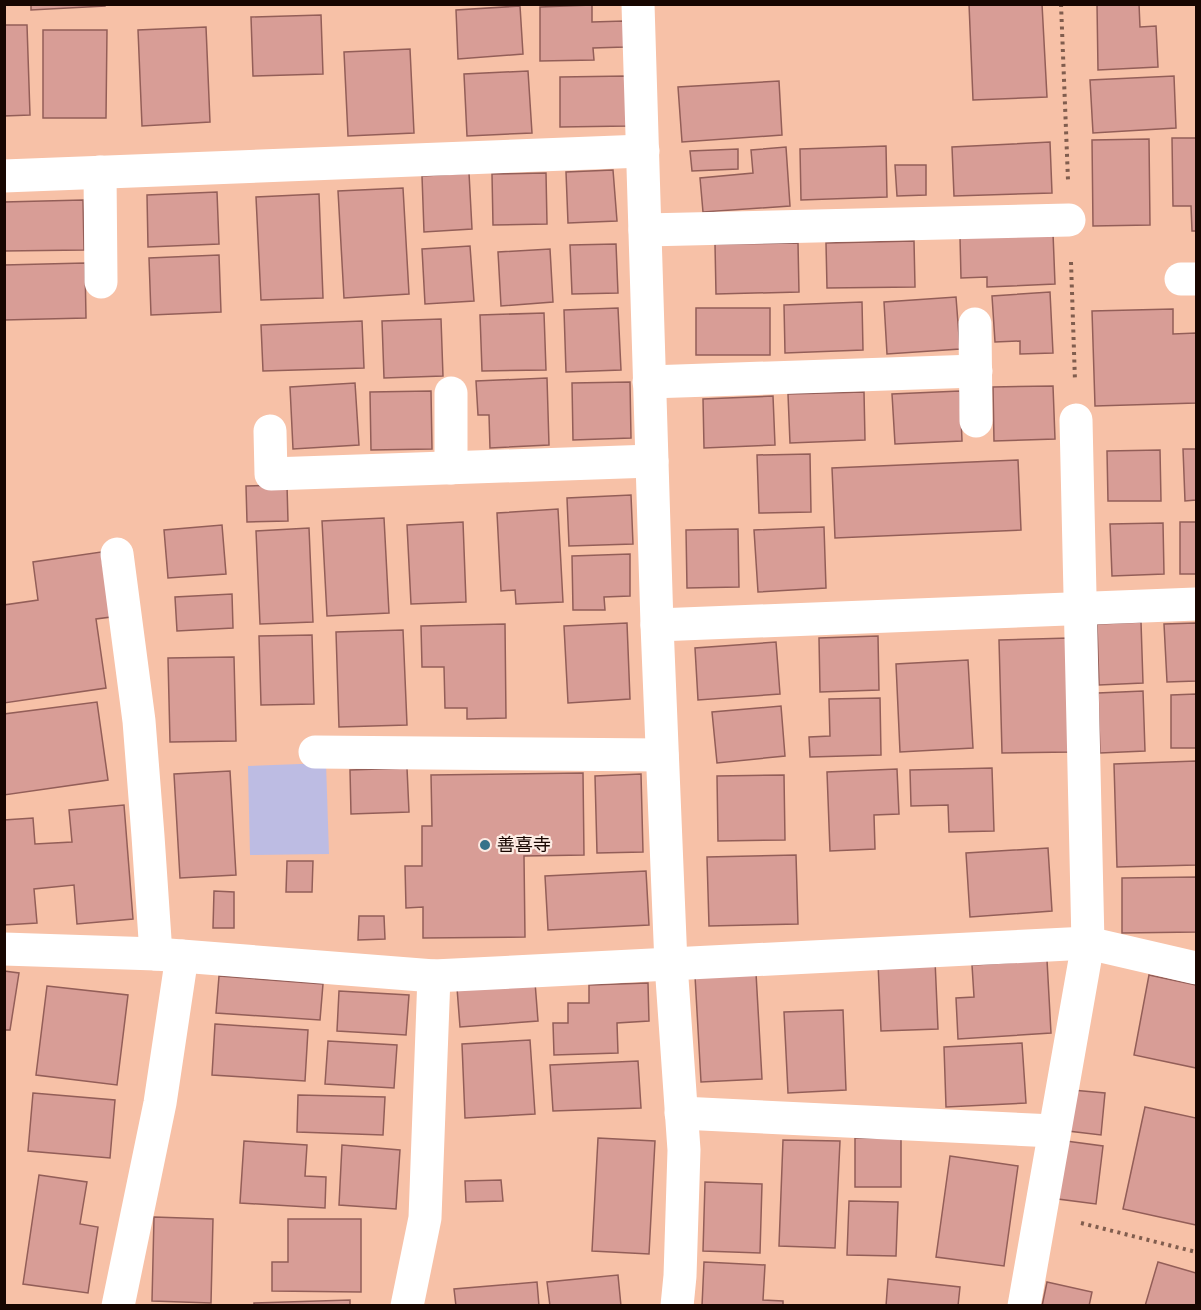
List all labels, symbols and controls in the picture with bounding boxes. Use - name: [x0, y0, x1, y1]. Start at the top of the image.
- place label: 善喜寺: [497, 834, 551, 856]
- marker: 善喜寺: [478, 838, 492, 852]

